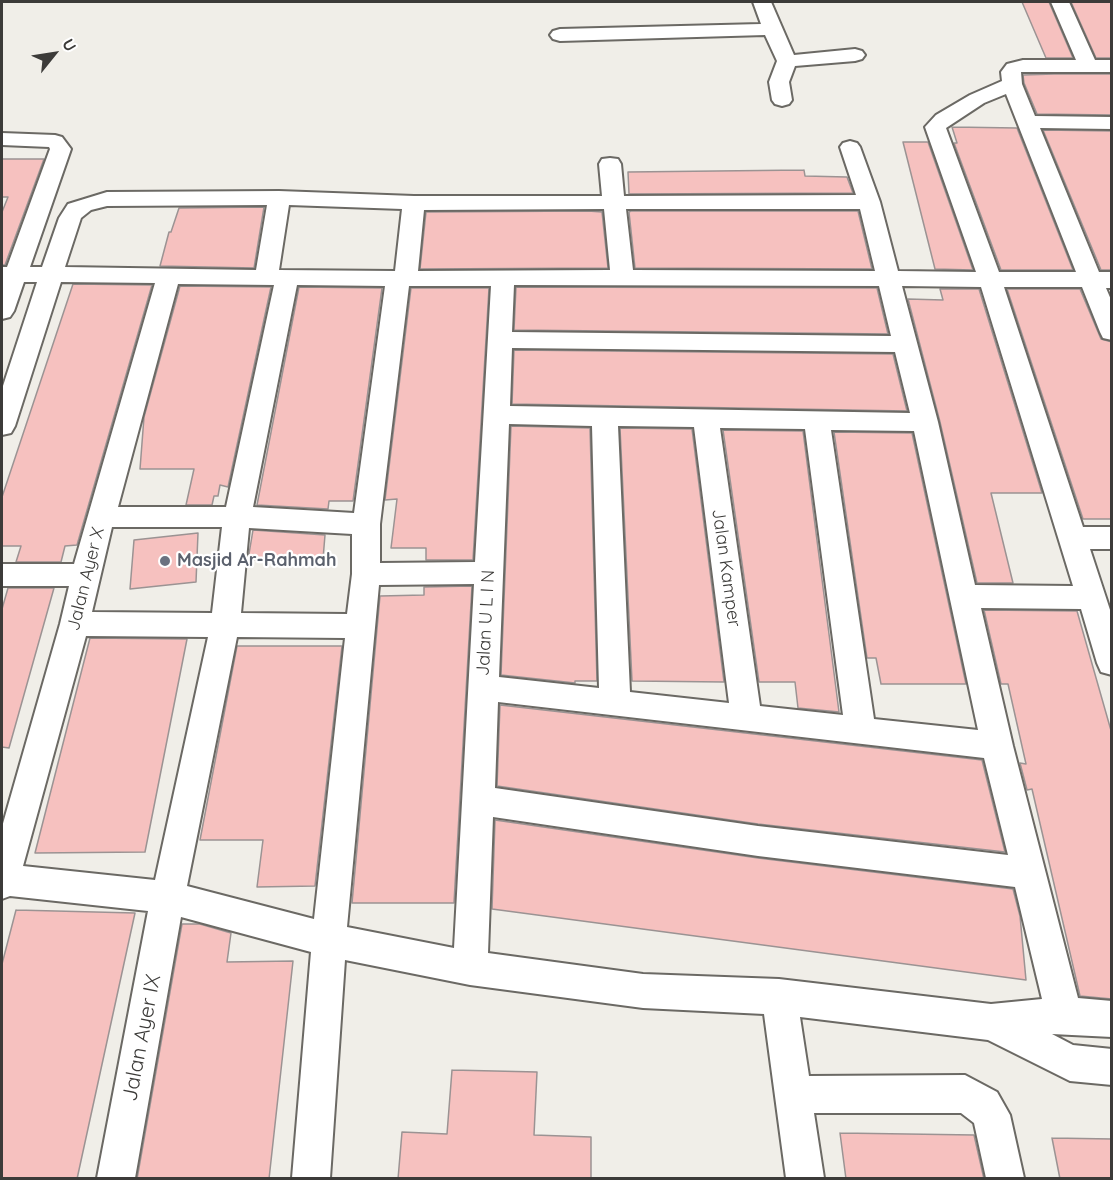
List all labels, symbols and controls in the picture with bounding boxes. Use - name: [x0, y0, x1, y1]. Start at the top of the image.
- north arrow: [24, 24, 84, 84]
- text: U: [58, 35, 81, 55]
- street label: Jalan Kamper: [707, 508, 745, 628]
- street label: Jalan Ayer X: [63, 525, 109, 633]
- place label: Masjid Ar-Rahmah: [177, 550, 336, 572]
- marker: Masjid Ar-Rahmah: [158, 554, 172, 568]
- street label: Jalan U L I N: [472, 569, 500, 677]
- street label: Jalan Ayer IX: [117, 972, 167, 1104]

